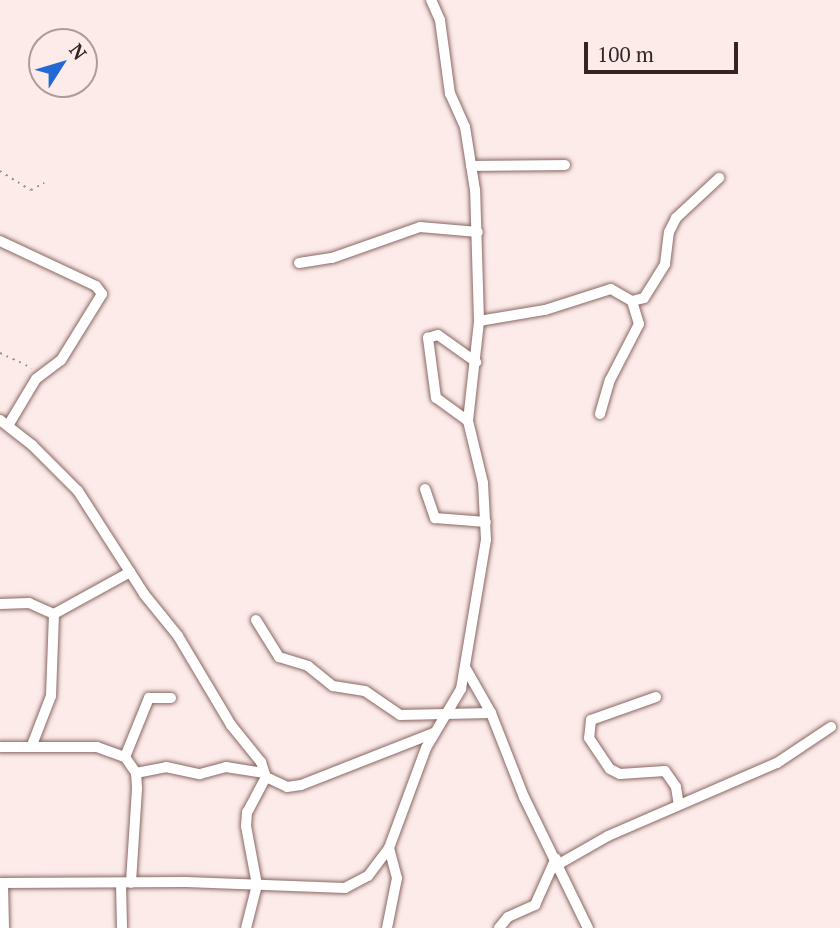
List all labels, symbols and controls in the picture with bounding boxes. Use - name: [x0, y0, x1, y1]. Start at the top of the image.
- north arrow: [28, 28, 98, 98]
- scale bar: [588, 28, 742, 72]
- text: N: [64, 38, 93, 65]
- text: 100 m: [597, 40, 654, 68]

